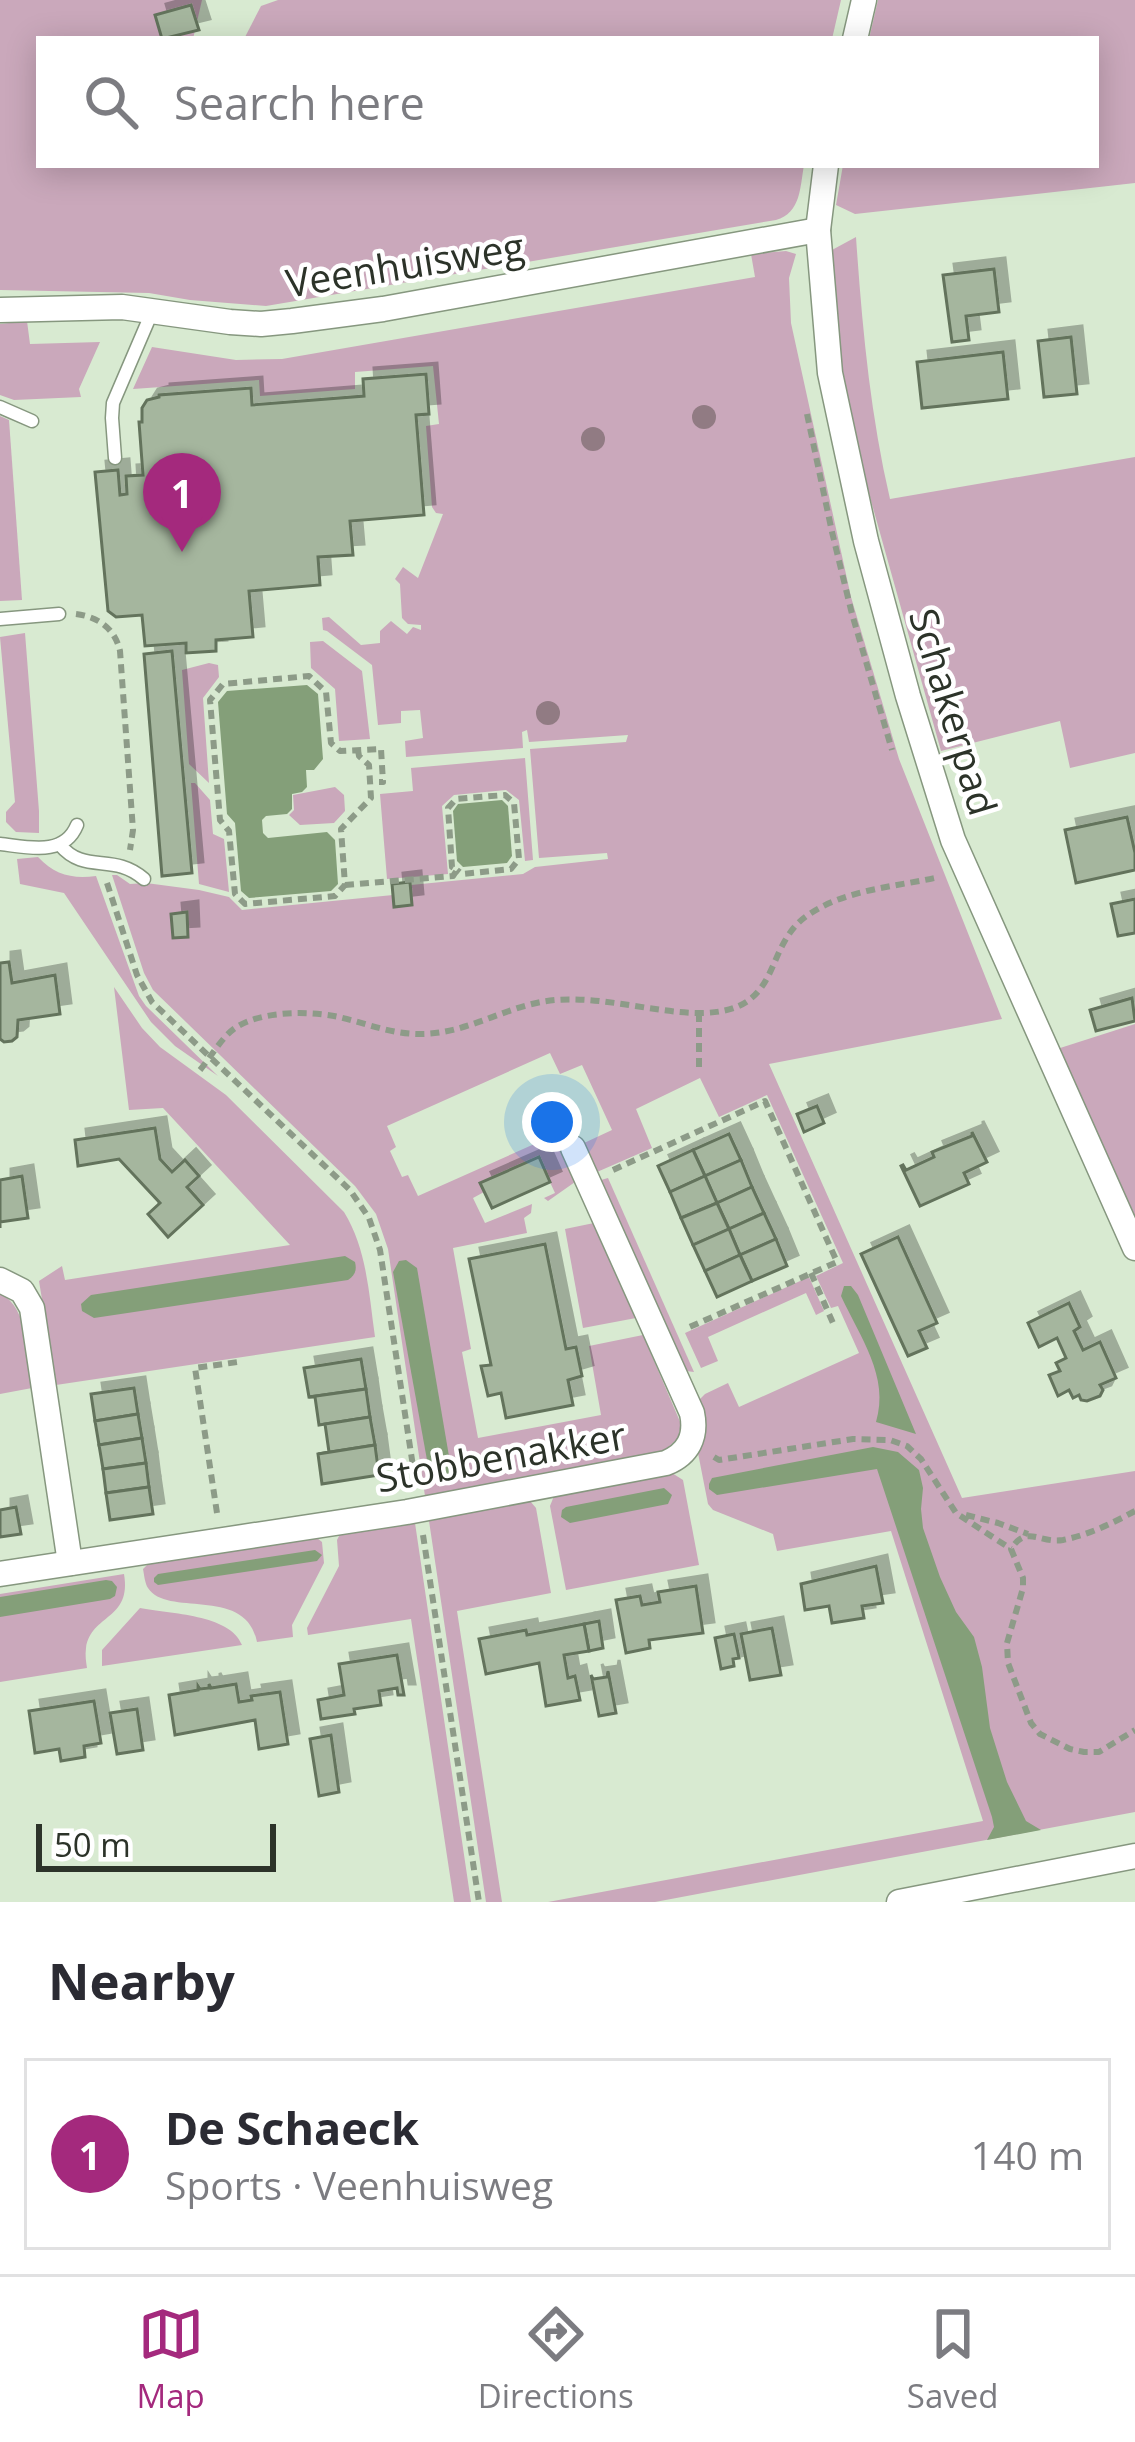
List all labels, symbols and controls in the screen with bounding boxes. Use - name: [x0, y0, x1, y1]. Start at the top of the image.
- search box: [36, 36, 1099, 168]
- icon: search: [78, 69, 144, 135]
- text: Search here: [174, 72, 425, 133]
- street label: Veenhuisweg: [282, 219, 528, 309]
- pin: 1: [143, 453, 221, 552]
- street label: Schakerpad: [898, 602, 1011, 821]
- your location: [522, 1092, 582, 1152]
- street label: Stobbenakker: [372, 1407, 630, 1504]
- scale bar: [36, 1818, 276, 1871]
- text: 50 m: [54, 1822, 131, 1867]
- text: Nearby: [48, 1945, 235, 2015]
- text: De Schaeck: [165, 2097, 419, 2158]
- text: 1: [79, 2128, 101, 2181]
- text: 140 m: [971, 2128, 1084, 2181]
- text: Sports · Veenhuisweg: [165, 2158, 553, 2211]
- tab: Map: [137, 2301, 205, 2418]
- tab: Directions: [478, 2301, 634, 2418]
- tab: Saved: [907, 2301, 998, 2418]

